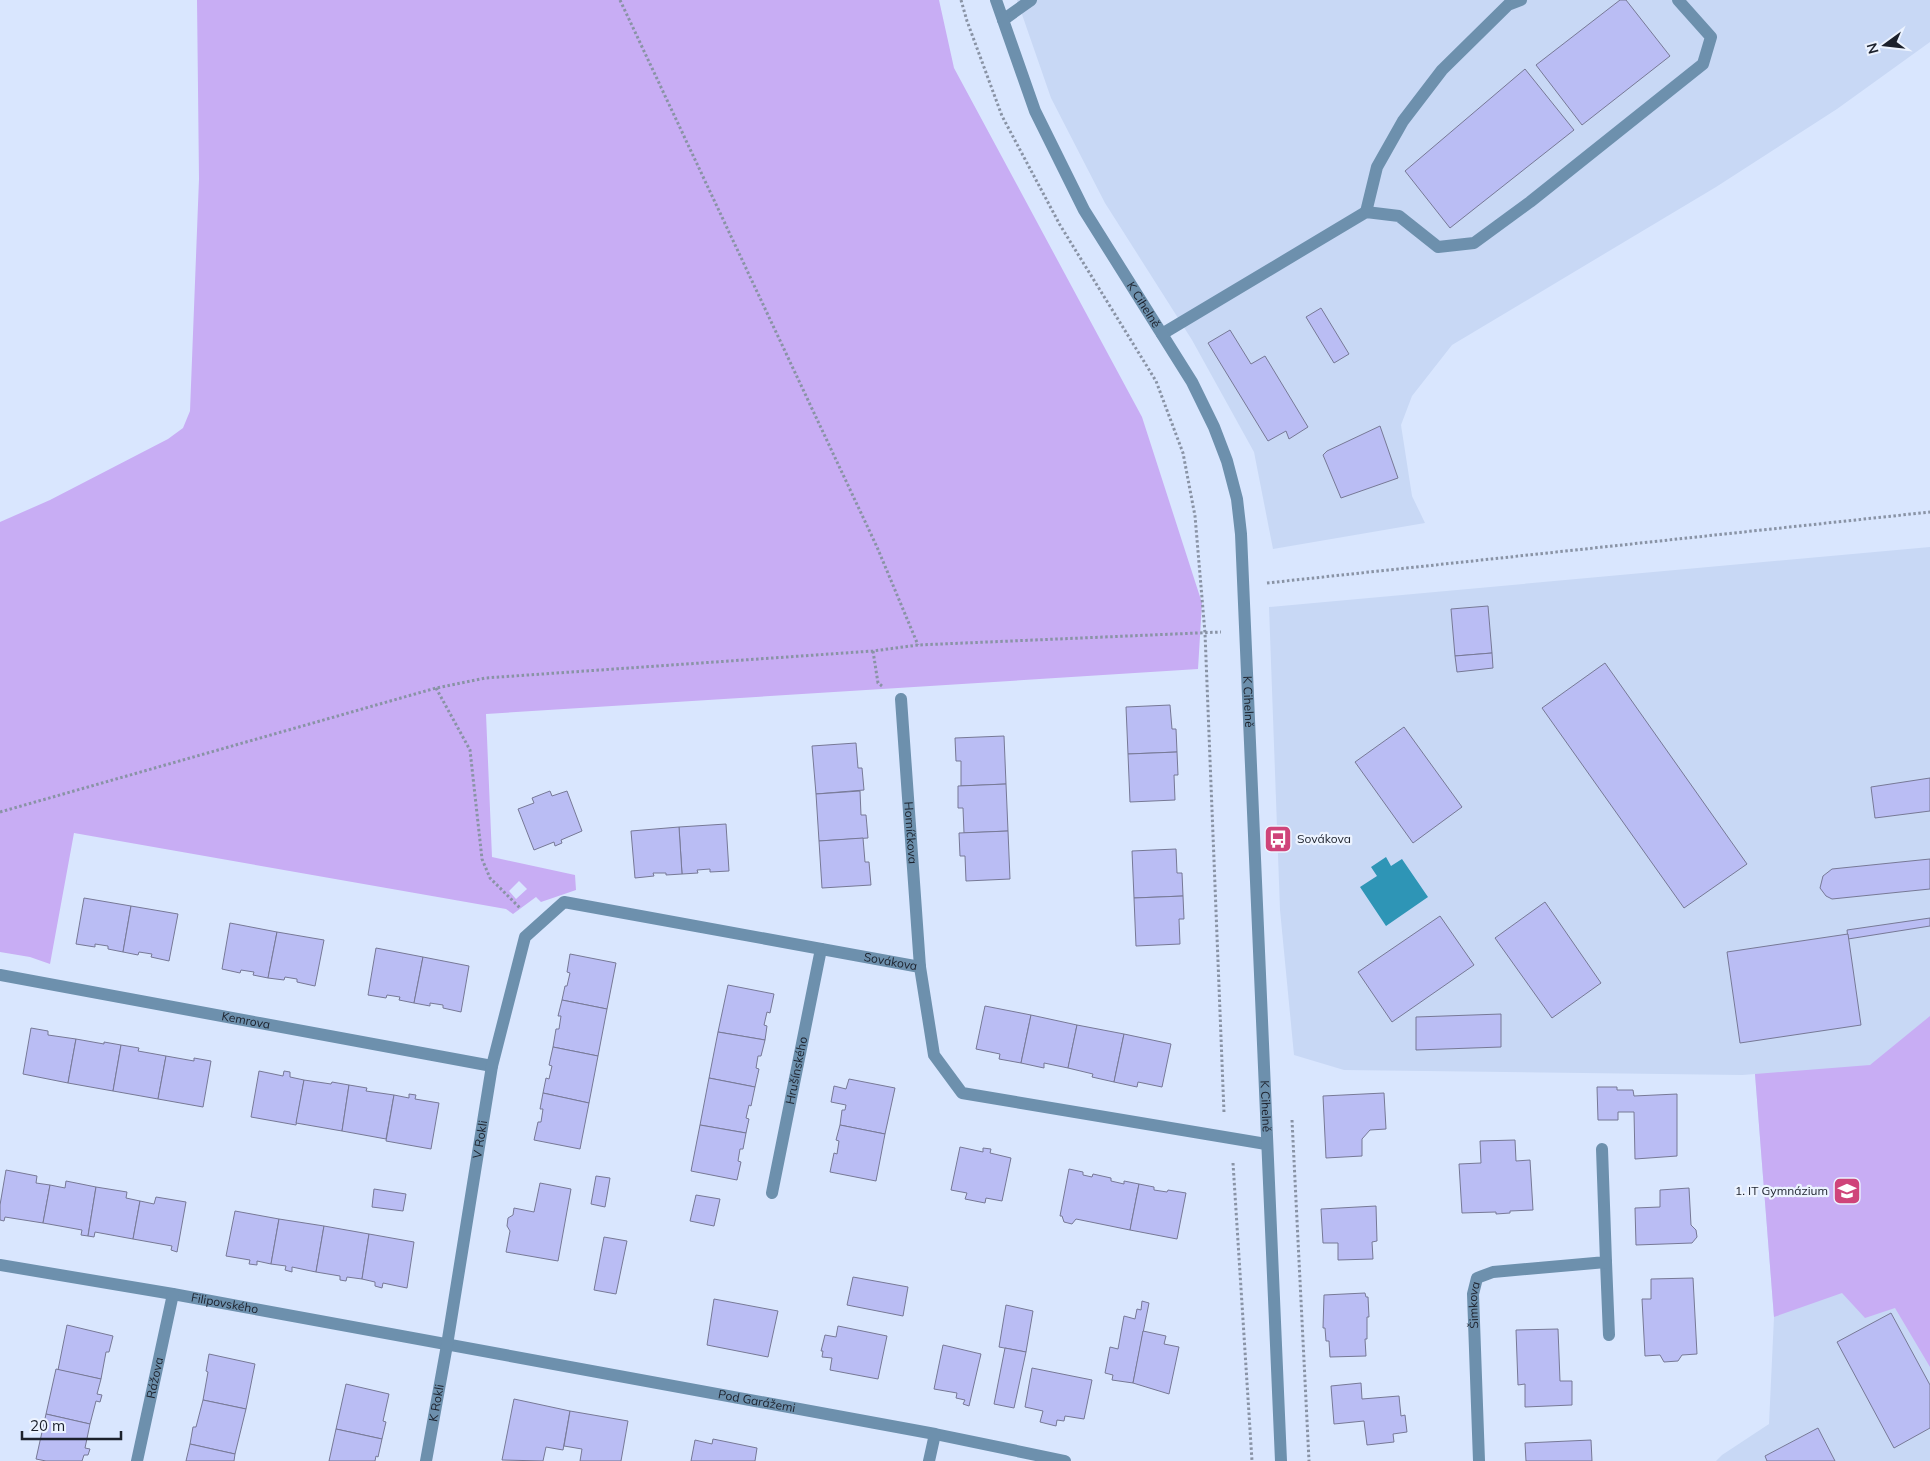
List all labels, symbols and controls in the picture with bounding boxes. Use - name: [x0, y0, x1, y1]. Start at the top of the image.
- north arrow: [1860, 20, 1910, 70]
- text: N: [1862, 41, 1883, 56]
- street label: K Cihelně: [1124, 279, 1164, 330]
- street label: K Cihelně: [1240, 675, 1257, 728]
- street label: Horníčkova: [901, 801, 921, 864]
- bus stop icon: Sovákova: [1263, 824, 1293, 854]
- place label: Sovákova: [1297, 831, 1351, 846]
- street label: Sovákova: [863, 949, 919, 973]
- street label: Kemrova: [220, 1008, 271, 1032]
- street label: Hrušínského: [782, 1035, 810, 1106]
- street label: K Cihelně: [1258, 1080, 1275, 1132]
- street label: V Rokli: [469, 1119, 490, 1160]
- school or university icon: 1. IT Gymnázium: [1832, 1176, 1862, 1206]
- place label: 1. IT Gymnázium: [1735, 1183, 1828, 1198]
- street label: Šimkova: [1465, 1280, 1483, 1329]
- street label: Filipovského: [190, 1289, 260, 1317]
- street label: Rážova: [143, 1356, 166, 1400]
- street label: K Rokli: [425, 1383, 447, 1423]
- street label: Pod Garážemi: [717, 1386, 797, 1415]
- scale bar: [22, 1408, 121, 1440]
- text: 20 m: [30, 1416, 65, 1435]

